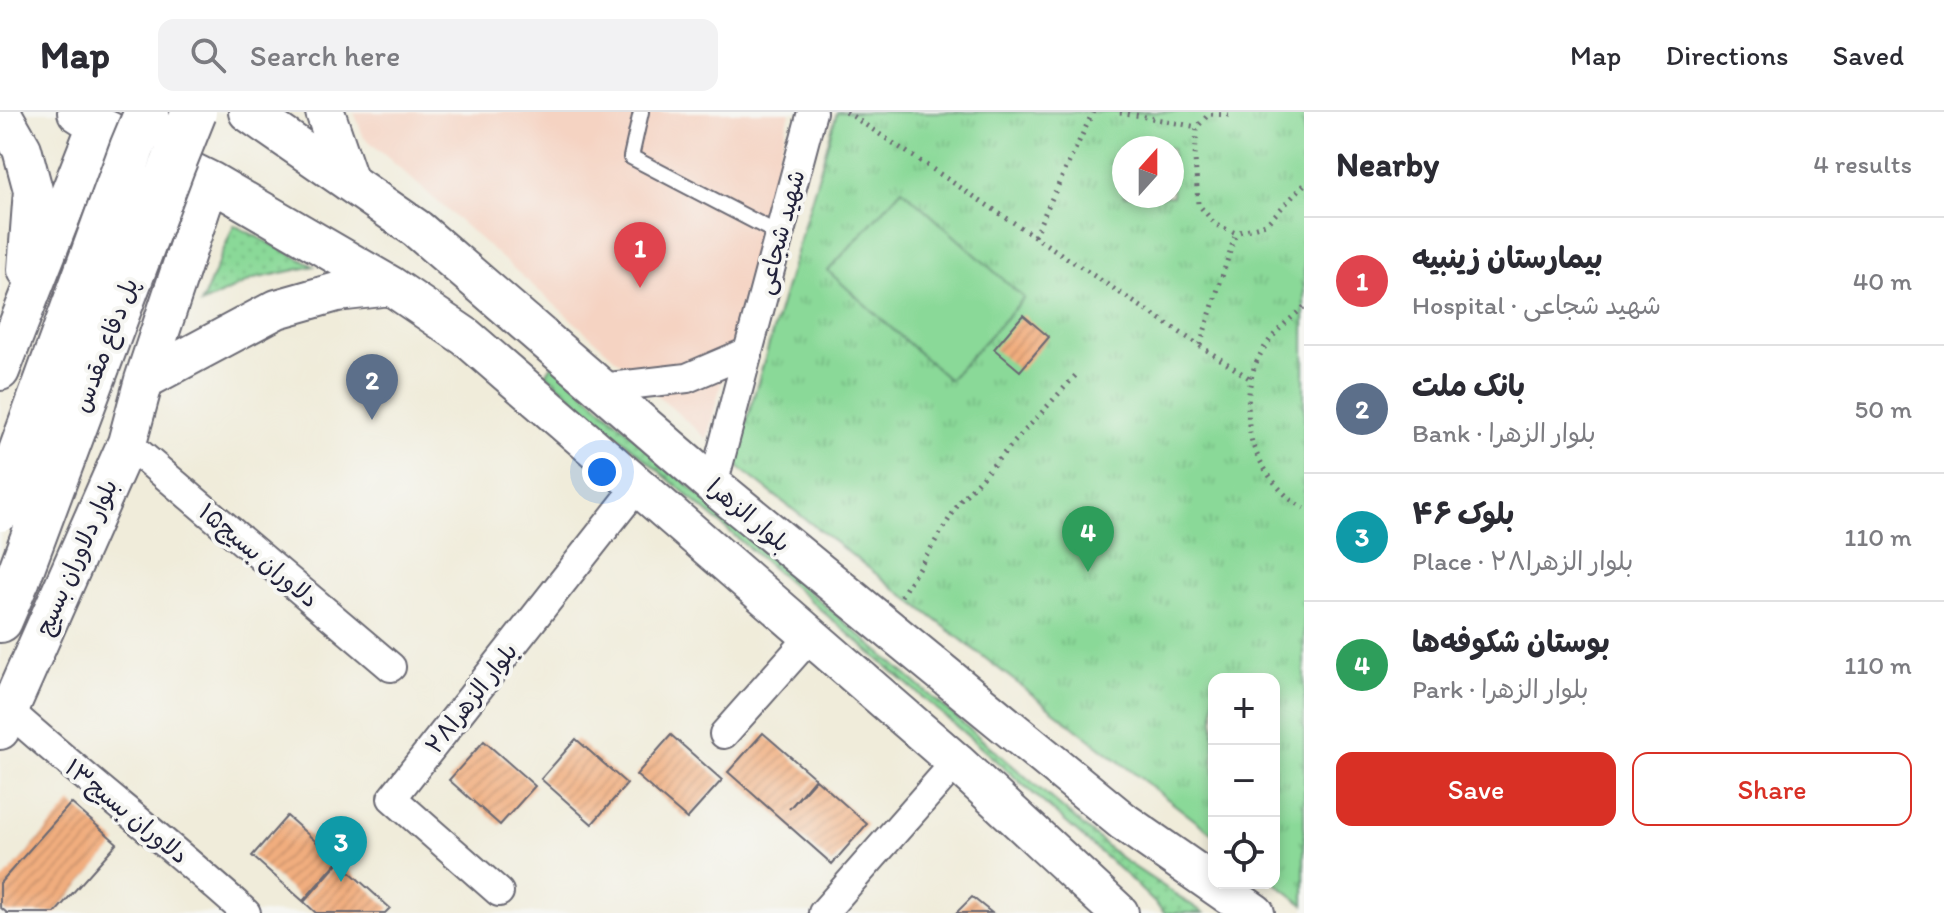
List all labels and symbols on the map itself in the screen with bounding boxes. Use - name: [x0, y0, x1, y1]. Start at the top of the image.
- north arrow: [1112, 136, 1184, 208]
- street label: شهید شجاعی: [749, 167, 811, 298]
- pin: 1: [614, 222, 666, 288]
- street label: پل دفاع مقدس: [66, 274, 147, 417]
- pin: 2: [346, 354, 398, 420]
- your location: [582, 452, 622, 492]
- street label: بلوار الزهرا: [701, 472, 796, 559]
- street label: بلوار دلاوران بسیج: [29, 474, 125, 640]
- street label: دلاوران بسیج۱۵: [192, 497, 325, 615]
- pin: 4: [1062, 506, 1114, 572]
- street label: بلوار الزهرا۲۸: [419, 637, 524, 760]
- street label: دلاوران بسیج۱۳: [58, 752, 195, 871]
- pin: 3: [315, 816, 367, 882]

